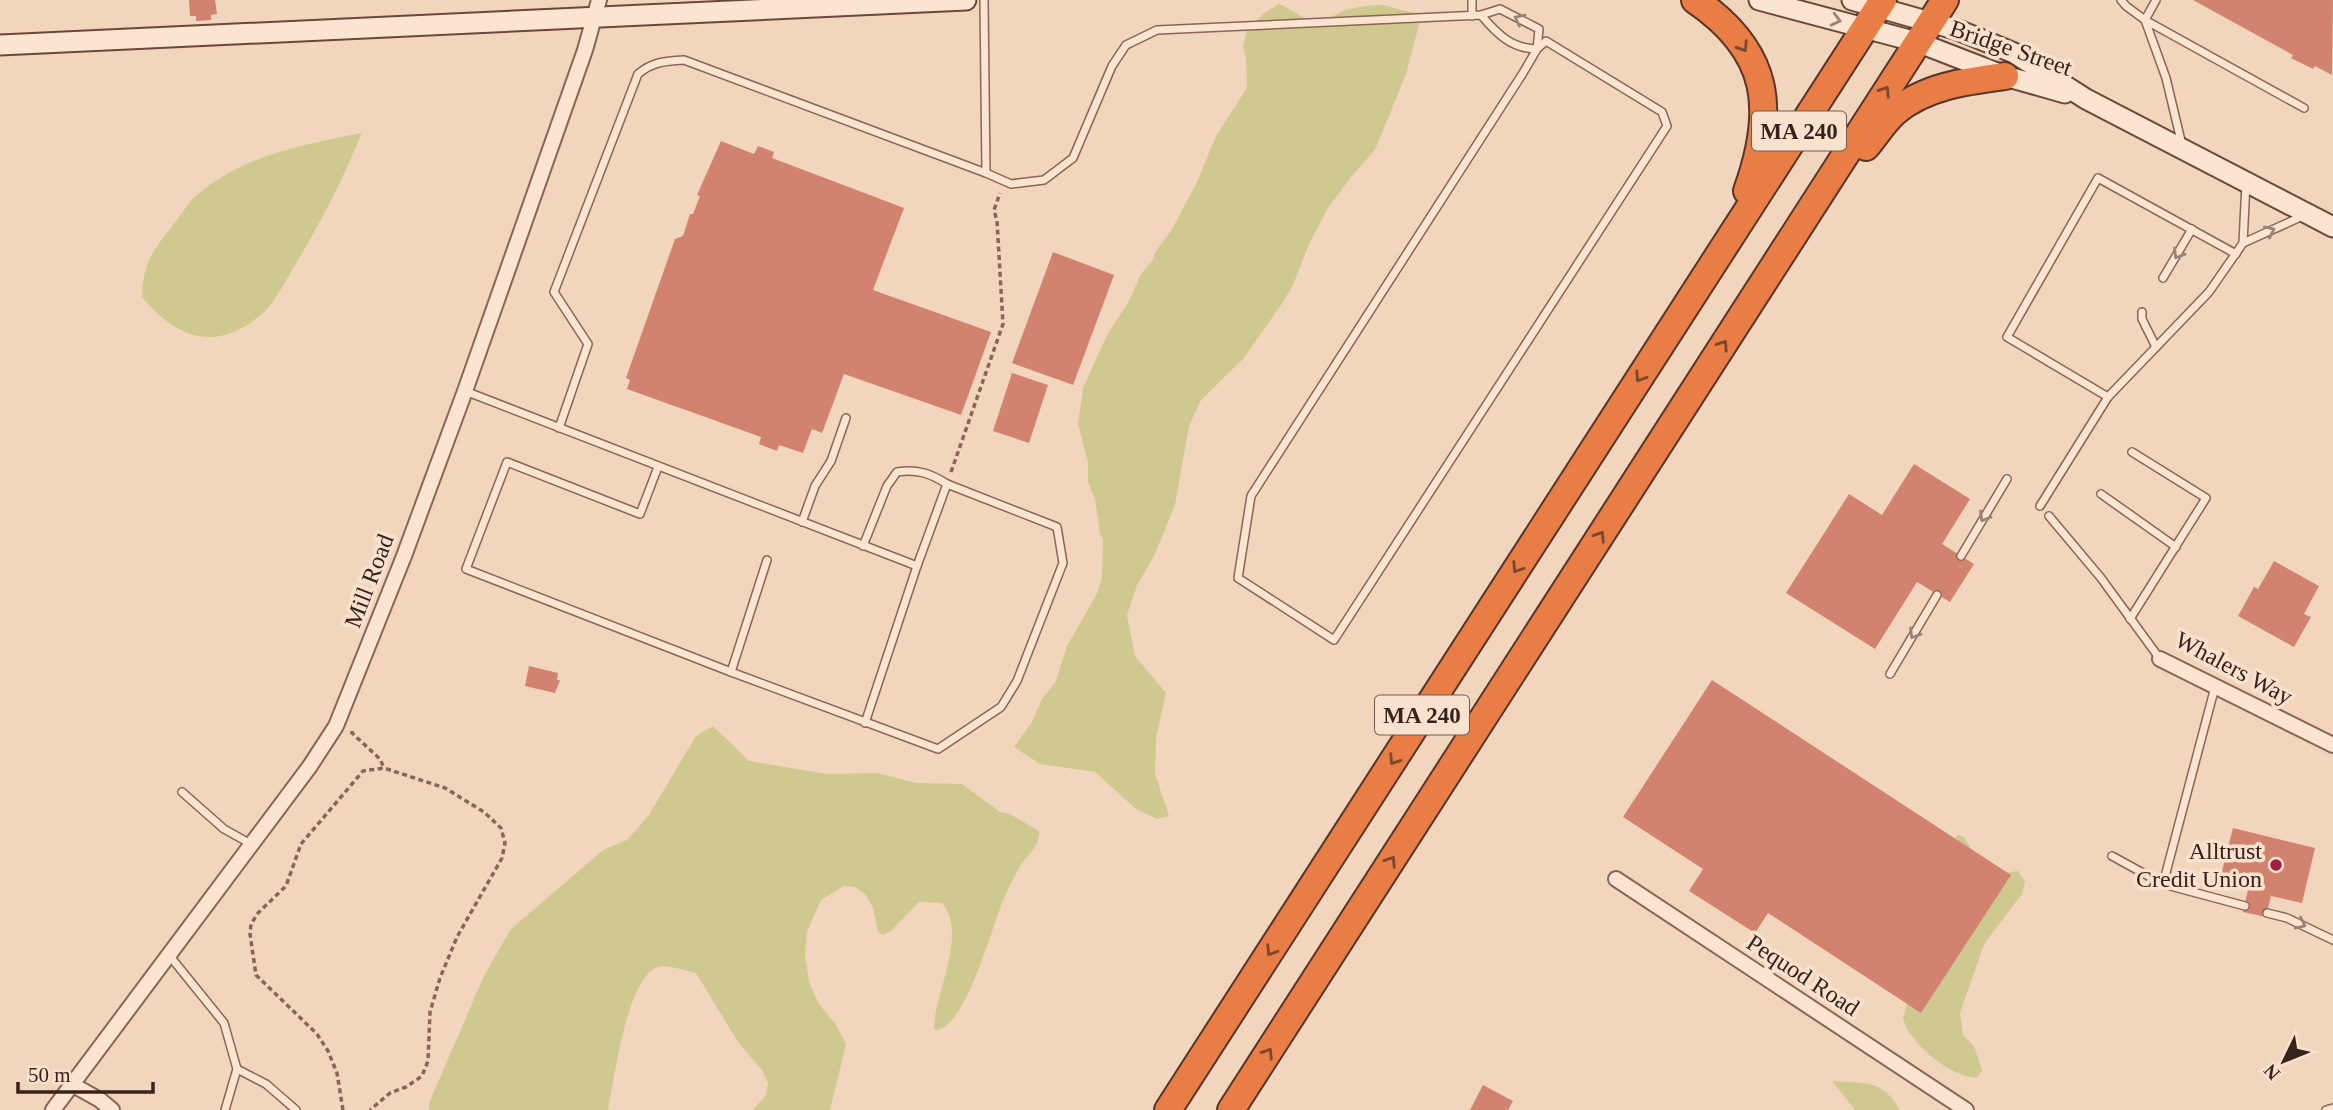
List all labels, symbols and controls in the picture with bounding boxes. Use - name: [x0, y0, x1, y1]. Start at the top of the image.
- one-way arrow: [1830, 12, 1842, 26]
- one-way arrow: [1514, 14, 1526, 28]
- street label: Bridge Street: [1947, 15, 2076, 81]
- one-way arrow: [1735, 40, 1748, 53]
- one-way arrow: [1877, 86, 1889, 99]
- road number: MA 240: [1752, 112, 1846, 150]
- one-way arrow: [2263, 225, 2275, 239]
- one-way arrow: [2173, 246, 2186, 259]
- one-way arrow: [1714, 339, 1727, 352]
- one-way arrow: [1635, 369, 1648, 382]
- one-way arrow: [1979, 510, 1992, 523]
- street label: Mill Road: [339, 531, 399, 631]
- one-way arrow: [1591, 531, 1604, 544]
- one-way arrow: [1512, 561, 1525, 574]
- street label: Whalers Way: [2171, 626, 2297, 710]
- one-way arrow: [1909, 627, 1922, 640]
- road number: MA 240: [1375, 695, 1469, 734]
- one-way arrow: [1389, 752, 1402, 765]
- place label: Alltrust Credit Union: [2136, 838, 2262, 892]
- one-way arrow: [1383, 856, 1395, 869]
- marker: Alltrust Credit Union: [2268, 857, 2284, 873]
- one-way arrow: [2294, 916, 2306, 930]
- street label: Pequod Road: [1742, 929, 1864, 1021]
- one-way arrow: [1266, 943, 1279, 956]
- north arrow: [2249, 1026, 2319, 1096]
- one-way arrow: [1260, 1047, 1273, 1060]
- scale bar: [18, 1050, 152, 1094]
- text: N: [2259, 1060, 2284, 1084]
- text: 50 m: [28, 1063, 71, 1087]

